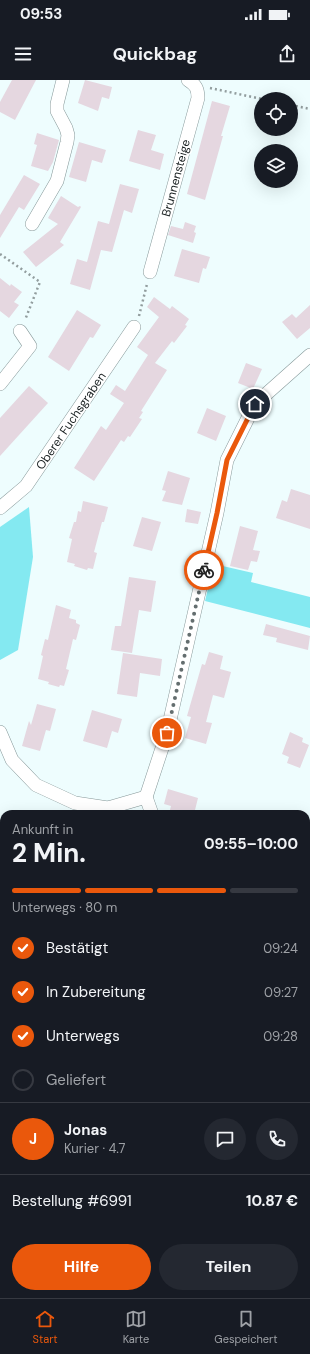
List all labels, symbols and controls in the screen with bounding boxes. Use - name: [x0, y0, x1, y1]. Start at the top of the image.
- text: 09:53: [20, 4, 62, 24]
- text: Quickbag: [113, 42, 197, 66]
- icon: menu: [12, 43, 34, 65]
- icon: share: [276, 43, 298, 65]
- map controls: [254, 92, 298, 188]
- button: locate: [254, 92, 298, 136]
- street label: Brunnensteige: [158, 137, 194, 218]
- button: layers: [254, 144, 298, 188]
- street label: Oberer Fuchsgraben: [32, 369, 110, 473]
- pin: [238, 387, 272, 421]
- icon: home: [244, 393, 266, 415]
- courier: [184, 550, 224, 590]
- icon: bike: [193, 559, 215, 581]
- pin: [150, 716, 184, 750]
- icon: bag: [156, 722, 178, 744]
- text: Ankunft in: [12, 821, 73, 838]
- text: 09:55–10:00: [204, 834, 298, 854]
- text: 2 Min.: [12, 836, 86, 870]
- text: Unterwegs · 80 m: [12, 899, 117, 916]
- icon: check: [12, 937, 34, 959]
- text: Bestätigt: [46, 938, 108, 958]
- text: 09:24: [263, 940, 298, 957]
- icon: check: [12, 981, 34, 1003]
- text: In Zubereitung: [46, 982, 146, 1002]
- text: 09:27: [264, 984, 298, 1001]
- icon: check: [12, 1025, 34, 1047]
- text: Unterwegs: [46, 1026, 120, 1046]
- text: 09:28: [263, 1028, 298, 1045]
- text: Geliefert: [46, 1070, 106, 1090]
- button: chat: [204, 1118, 246, 1160]
- button: phone: [256, 1118, 298, 1160]
- text: Jonas: [64, 1120, 107, 1140]
- text: J: [29, 1129, 37, 1149]
- text: Kurier · 4.7: [64, 1140, 125, 1157]
- text: Bestellung #6991: [12, 1191, 132, 1211]
- text: 10.87 €: [246, 1191, 298, 1211]
- button: Hilfe: [12, 1244, 151, 1290]
- button: Teilen: [159, 1244, 298, 1290]
- tab: Start: [33, 1308, 58, 1346]
- tab: Karte: [123, 1308, 149, 1346]
- tab: Gespeichert: [214, 1308, 277, 1346]

